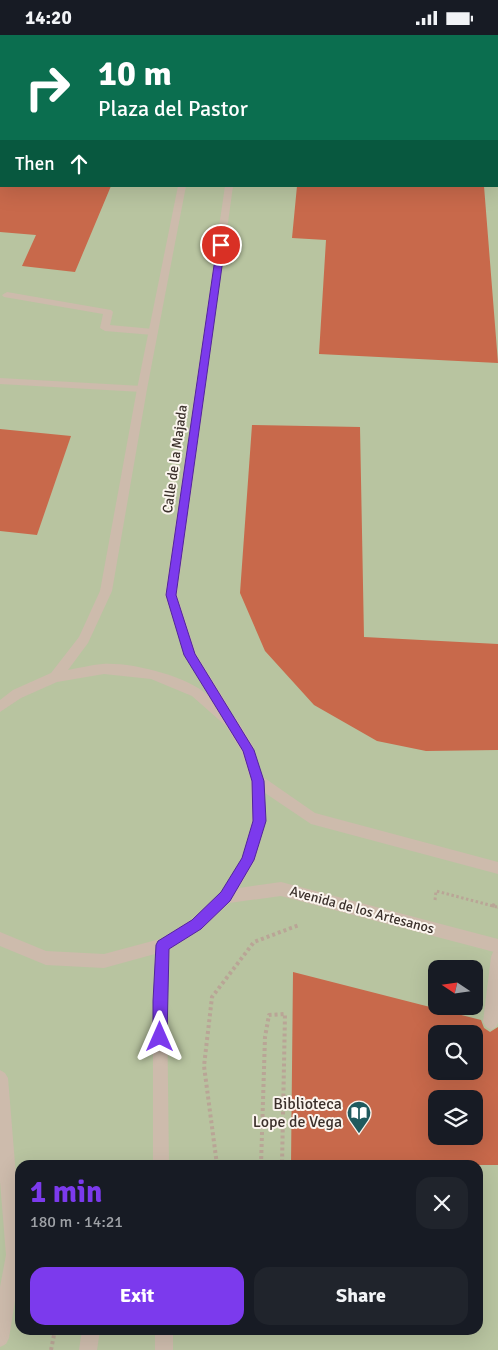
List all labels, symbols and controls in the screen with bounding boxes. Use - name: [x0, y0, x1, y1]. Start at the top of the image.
- text: 14:20: [25, 6, 72, 30]
- text: 10 m: [98, 52, 172, 95]
- icon: right: [15, 55, 80, 120]
- text: Plaza del Pastor: [98, 95, 248, 122]
- icon: ahead: [65, 150, 93, 178]
- text: Then: [15, 152, 55, 176]
- pin: [200, 224, 242, 266]
- icon: arrive: [207, 231, 235, 259]
- street label: Calle de la Majada: [159, 404, 191, 514]
- street label: Avenida de los Artesanos: [288, 883, 436, 937]
- north arrow: [428, 960, 482, 1015]
- map controls: [428, 960, 483, 1145]
- position arrow: [133, 1010, 185, 1062]
- button: search: [428, 1025, 483, 1080]
- button: layers: [428, 1090, 483, 1145]
- place label: Biblioteca Lope de Vega: [253, 1094, 342, 1132]
- library icon: Biblioteca Lope de Vega: [346, 1100, 372, 1134]
- text: 1 min: [30, 1174, 102, 1211]
- button: close: [416, 1177, 468, 1229]
- text: 180 m · 14:21: [30, 1212, 123, 1232]
- button: Exit: [30, 1267, 244, 1325]
- button: Share: [254, 1267, 468, 1325]

